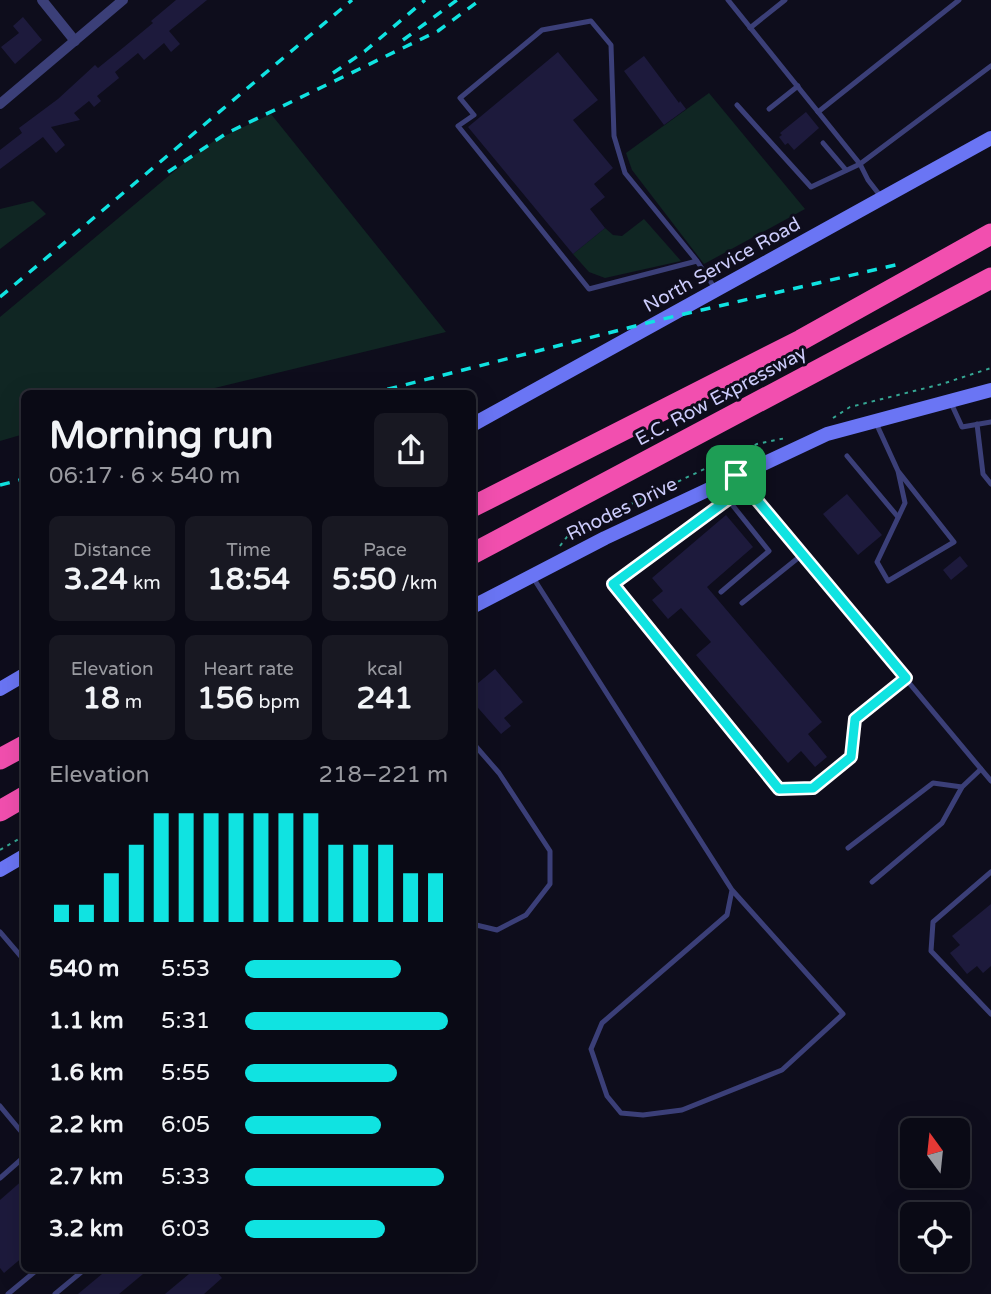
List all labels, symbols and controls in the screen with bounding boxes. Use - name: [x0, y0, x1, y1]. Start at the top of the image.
- street label: North Service Road: [640, 213, 804, 317]
- street label: E.C. Row Expressway: [632, 342, 810, 450]
- text: Morning run: [49, 413, 273, 459]
- button: share: [374, 413, 448, 487]
- pin: [706, 445, 766, 505]
- icon: arrive: [717, 456, 755, 494]
- text: 06:17 · 6 × 540 m: [49, 462, 240, 490]
- street label: Rhodes Drive: [563, 473, 681, 545]
- text: Distance: [73, 539, 151, 561]
- text: Time: [226, 539, 271, 561]
- text: Pace: [363, 539, 407, 561]
- text: 3.24: [64, 561, 128, 598]
- text: 18:54: [207, 561, 290, 598]
- text: 5:50: [332, 561, 396, 598]
- text: km: [128, 572, 161, 594]
- text: /km: [396, 572, 438, 594]
- text: Elevation: [71, 658, 154, 680]
- text: Heart rate: [203, 658, 294, 680]
- text: kcal: [367, 658, 403, 680]
- text: 18: [82, 680, 120, 717]
- text: 156: [197, 680, 254, 717]
- text: 241: [357, 680, 413, 717]
- text: m: [120, 691, 142, 713]
- text: bpm: [254, 691, 300, 713]
- text: Elevation: [49, 761, 150, 789]
- text: 218–221 m: [319, 761, 448, 789]
- text: 540 m: [49, 955, 119, 983]
- text: 5:53: [161, 955, 210, 983]
- text: 1.1 km: [49, 1007, 124, 1035]
- text: 5:31: [161, 1007, 210, 1035]
- text: 1.6 km: [49, 1059, 124, 1087]
- text: 5:55: [161, 1059, 210, 1087]
- text: 2.2 km: [49, 1111, 124, 1139]
- text: 6:05: [161, 1111, 210, 1139]
- north arrow: [900, 1118, 970, 1188]
- map controls: [900, 1118, 970, 1272]
- text: 2.7 km: [49, 1163, 123, 1191]
- text: 5:33: [161, 1163, 210, 1191]
- button: locate: [900, 1202, 970, 1272]
- text: 3.2 km: [49, 1215, 124, 1243]
- text: 6:03: [161, 1215, 210, 1243]

